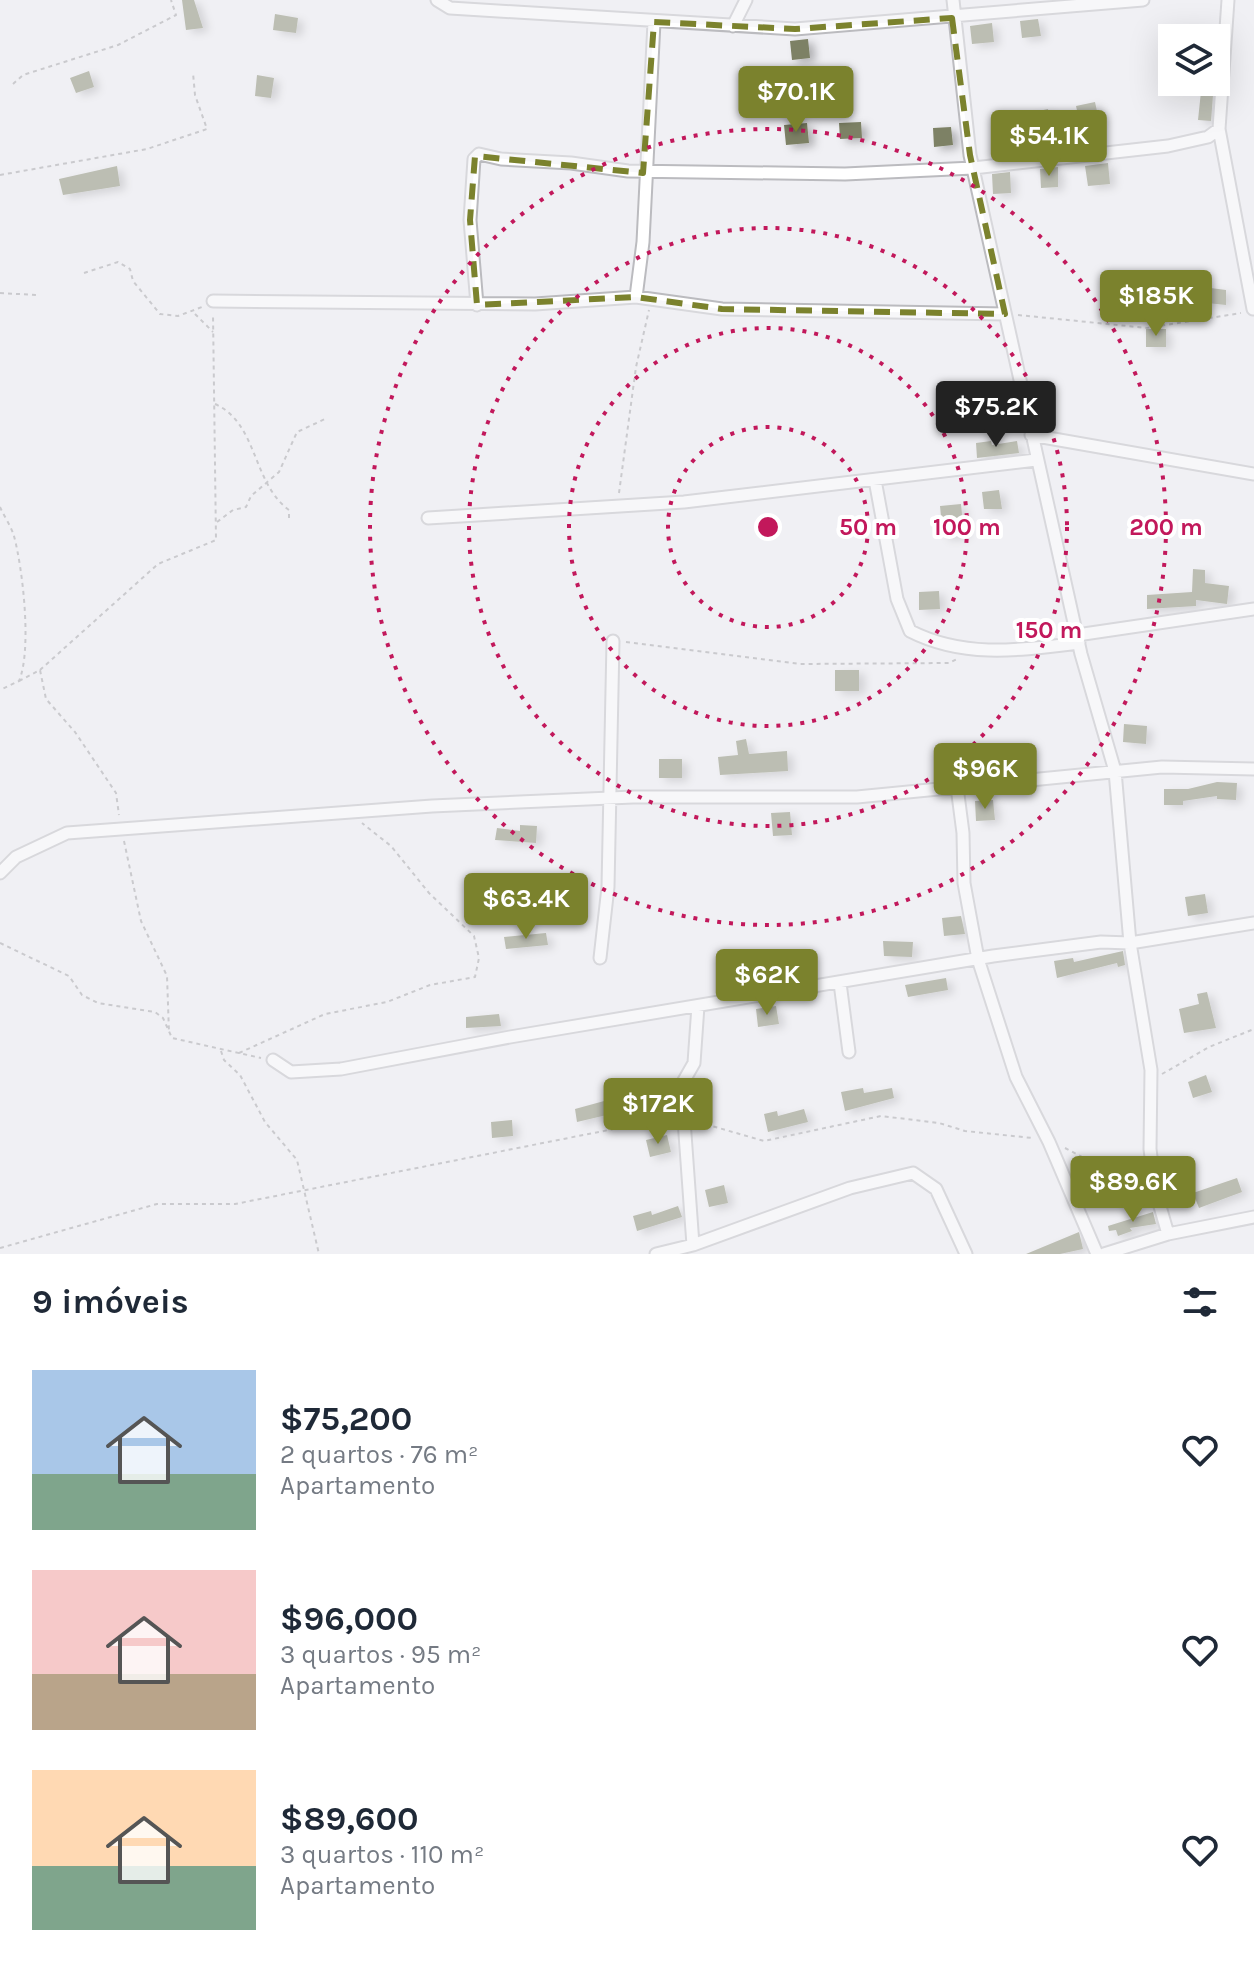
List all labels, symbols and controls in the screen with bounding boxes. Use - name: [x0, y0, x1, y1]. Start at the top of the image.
- map controls: [1158, 24, 1230, 96]
- button: layers: [1158, 24, 1230, 96]
- pin: $70.1K: [731, 66, 861, 134]
- text: $70.1K: [756, 76, 836, 107]
- pin: $54.1K: [984, 110, 1114, 178]
- text: $54.1K: [1009, 120, 1089, 151]
- pin: $185K: [1100, 270, 1212, 338]
- text: $185K: [1118, 280, 1194, 311]
- pin: $75.2K: [931, 381, 1061, 449]
- text: $75.2K: [954, 391, 1038, 422]
- centre of rings: [754, 513, 782, 541]
- text: 50 m: [839, 513, 897, 541]
- text: 100 m: [933, 513, 1001, 541]
- text: 200 m: [1129, 513, 1203, 541]
- text: 150 m: [1016, 616, 1082, 644]
- pin: $96K: [938, 743, 1032, 811]
- text: $96K: [952, 753, 1018, 784]
- pin: $63.4K: [461, 873, 591, 941]
- text: $63.4K: [482, 883, 570, 914]
- pin: $62K: [720, 949, 814, 1017]
- text: $62K: [734, 959, 800, 990]
- pin: $172K: [602, 1078, 714, 1146]
- text: $172K: [622, 1088, 694, 1119]
- pin: $89.6K: [1068, 1156, 1198, 1224]
- text: $89.6K: [1089, 1166, 1177, 1197]
- icon: filters: [1178, 1280, 1222, 1324]
- text: 9 imóveis: [32, 1282, 189, 1322]
- text: $75,200: [280, 1399, 412, 1439]
- icon: home: [96, 1402, 192, 1498]
- icon: heart: [1178, 1428, 1222, 1472]
- text: 2 quartos · 76 m²: [280, 1439, 479, 1470]
- text: Apartamento: [280, 1470, 435, 1501]
- text: $96,000: [280, 1599, 418, 1639]
- icon: home: [96, 1602, 192, 1698]
- icon: heart: [1178, 1628, 1222, 1672]
- text: 3 quartos · 95 m²: [280, 1639, 482, 1670]
- text: Apartamento: [280, 1670, 435, 1701]
- text: $89,600: [280, 1799, 418, 1839]
- icon: home: [96, 1802, 192, 1898]
- icon: heart: [1178, 1828, 1222, 1872]
- text: 3 quartos · 110 m²: [280, 1839, 484, 1870]
- text: Apartamento: [280, 1870, 435, 1901]

